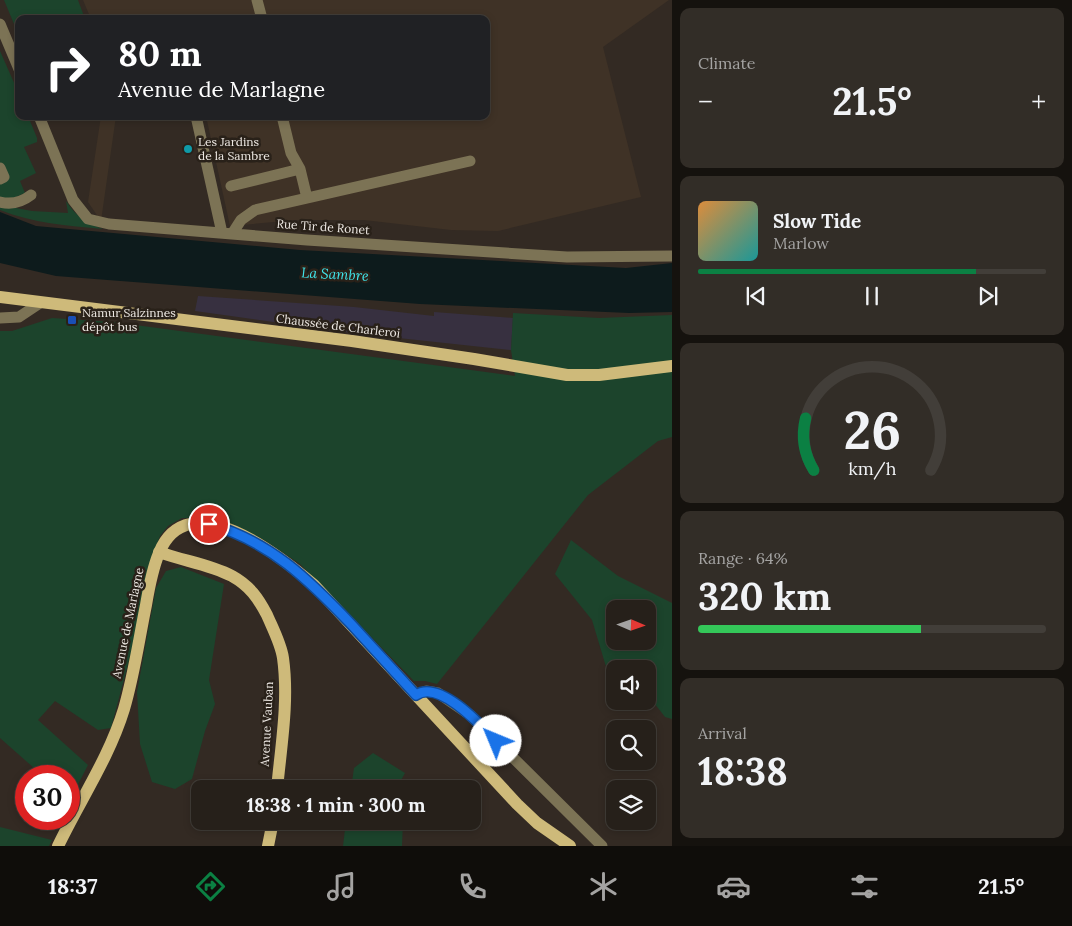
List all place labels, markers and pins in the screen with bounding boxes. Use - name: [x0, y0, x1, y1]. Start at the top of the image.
- place label: Les Jardins de la Sambre: [198, 134, 270, 163]
- marker: Les Jardins de la Sambre: [182, 143, 194, 155]
- place label: Namur Salzinnes dépôt bus: [82, 305, 176, 334]
- marker: Namur Salzinnes dépôt bus: [66, 314, 78, 326]
- pin: [188, 503, 230, 545]

